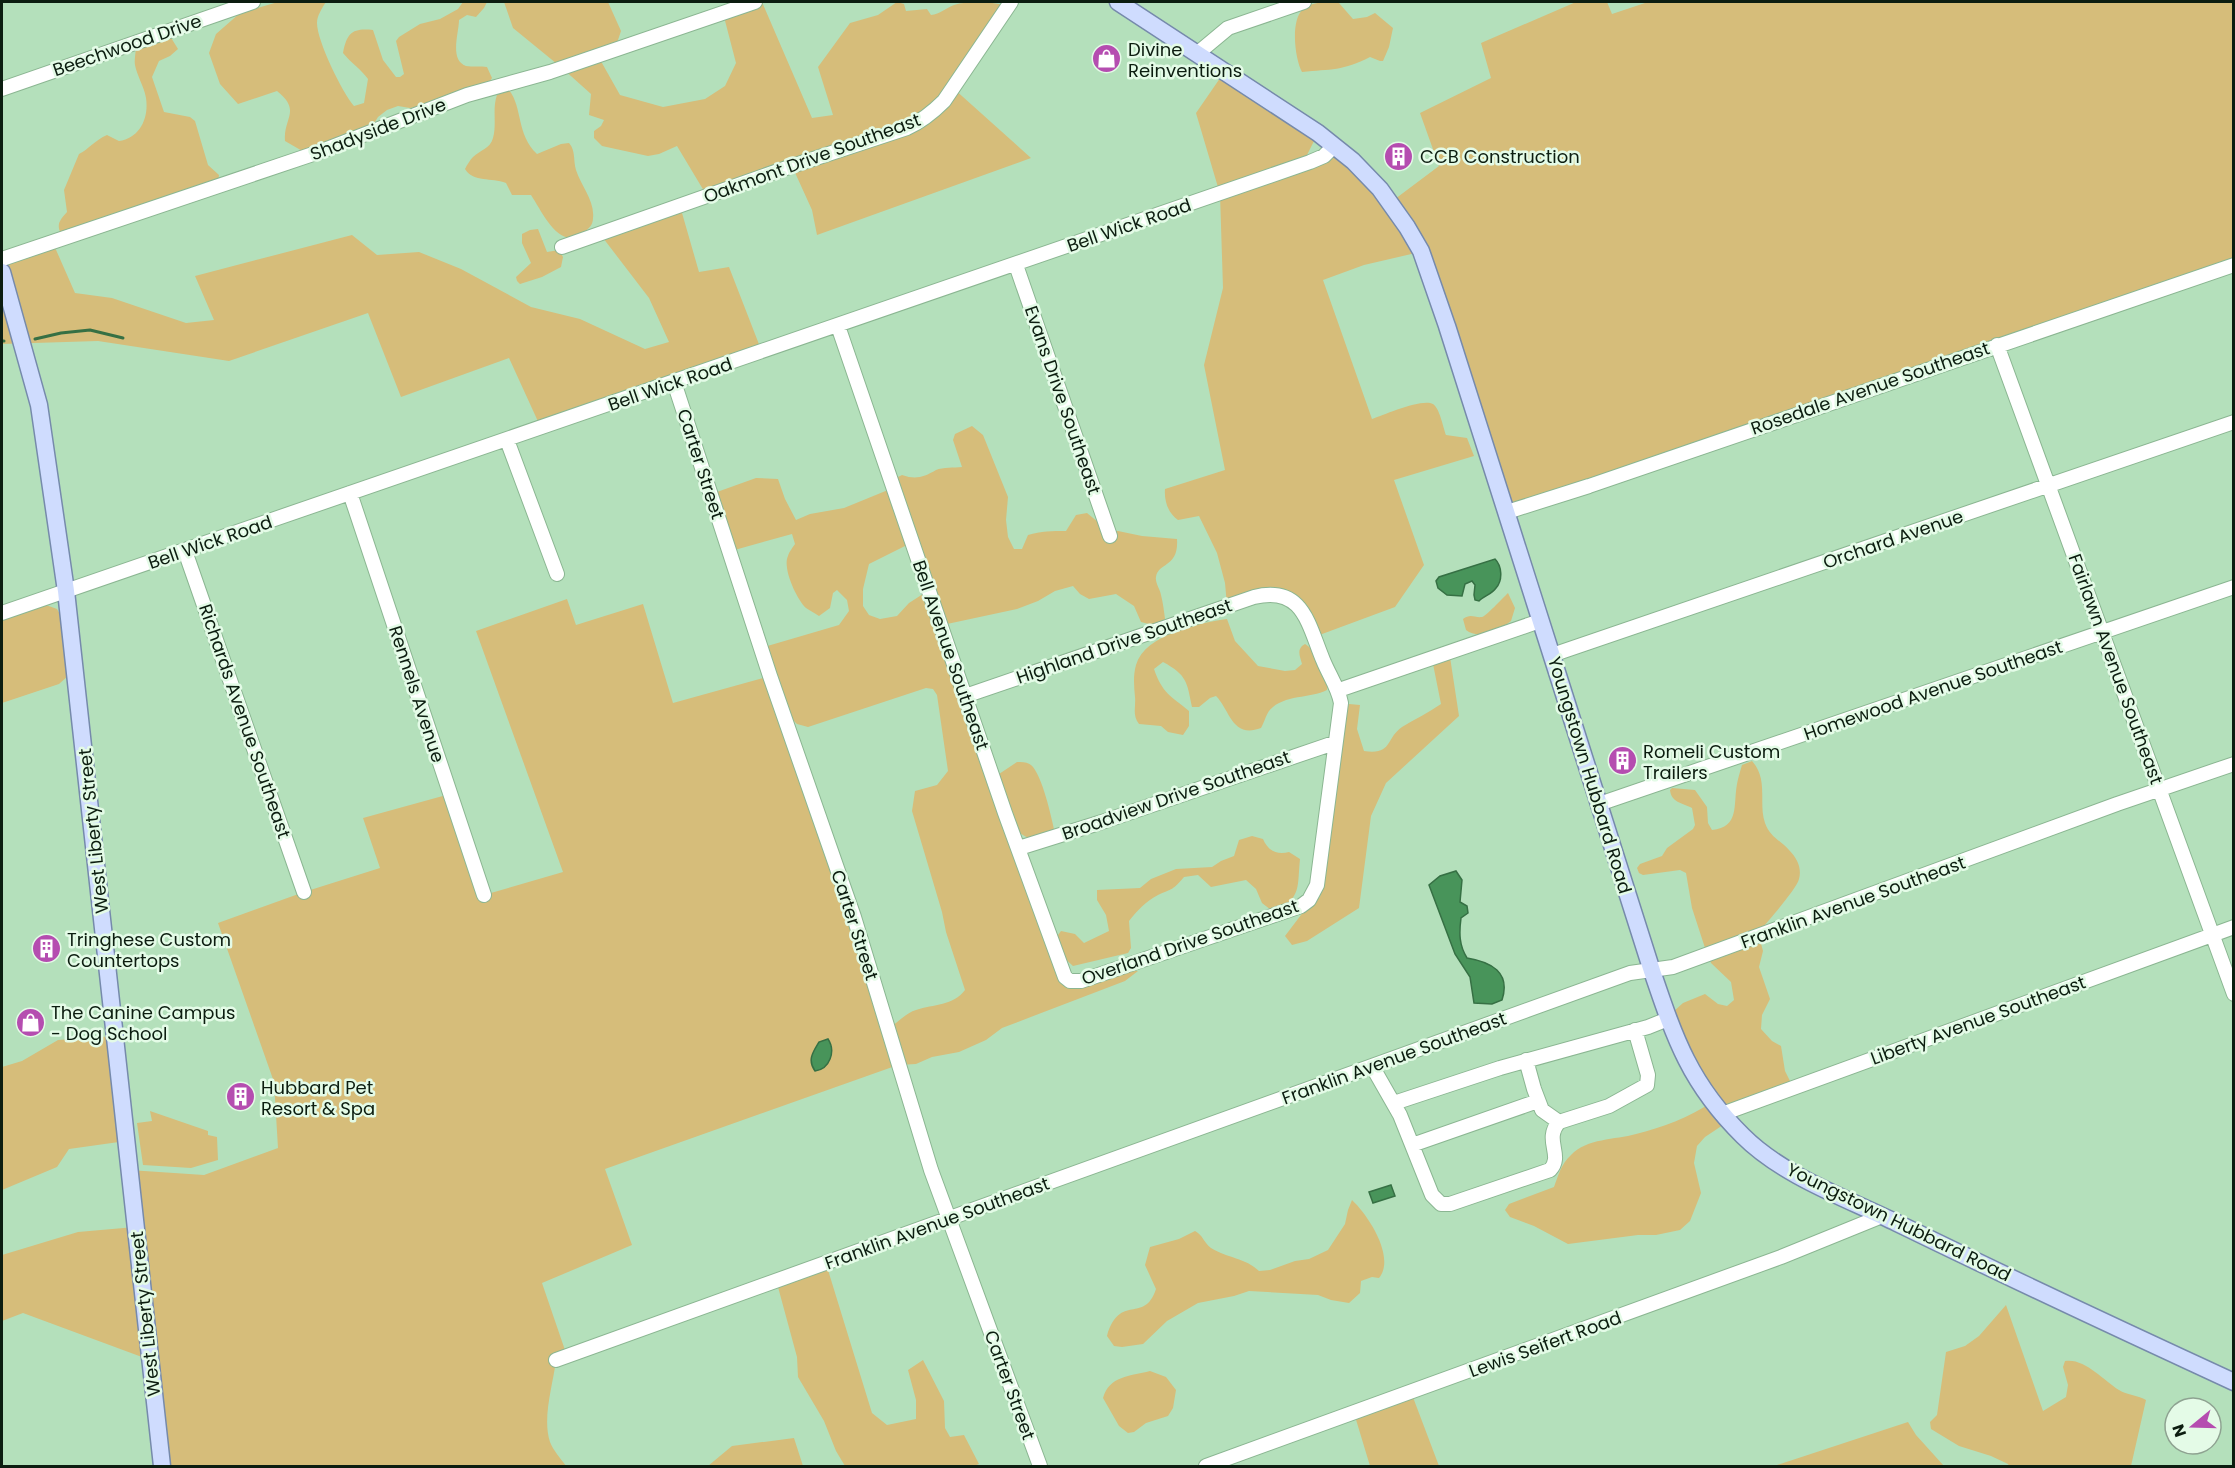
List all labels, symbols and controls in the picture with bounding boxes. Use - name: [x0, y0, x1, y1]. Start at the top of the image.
- street label: Beechwood Drive: [49, 8, 205, 82]
- place label: Divine Reinventions: [1128, 37, 1242, 83]
- shop icon: Divine Reinventions: [1091, 43, 1123, 75]
- street label: Shadyside Drive: [306, 92, 450, 166]
- street label: Oakmont Drive Southeast: [700, 107, 924, 209]
- building icon: CCB Construction: [1383, 140, 1415, 172]
- place label: CCB Construction: [1420, 144, 1580, 169]
- street label: Bell Wick Road: [1064, 192, 1194, 258]
- street label: Evans Drive Southeast: [1019, 302, 1107, 498]
- street label: Rosedale Avenue Southeast: [1747, 335, 1993, 441]
- street label: Bell Wick Road: [605, 351, 735, 417]
- street label: Carter Street: [671, 406, 731, 522]
- street label: Orchard Avenue: [1820, 503, 1966, 575]
- street label: Bell Wick Road: [145, 509, 275, 575]
- street label: Fairlawn Avenue Southeast: [2063, 550, 2169, 788]
- street label: Bell Avenue Southeast: [907, 557, 995, 753]
- street label: Highland Drive Southeast: [1013, 592, 1235, 690]
- street label: Richards Avenue Southeast: [193, 600, 297, 842]
- street label: Rennels Avenue: [383, 622, 451, 766]
- street label: Homewood Avenue Southeast: [1800, 634, 2066, 746]
- street label: Youngstown Hubbard Road: [1542, 653, 1638, 897]
- place label: Romeli Custom Trailers: [1643, 739, 1780, 785]
- street label: Broadview Drive Southeast: [1059, 744, 1293, 846]
- building icon: Romeli Custom Trailers: [1606, 745, 1638, 777]
- street label: West Liberty Street: [72, 747, 114, 915]
- street label: Franklin Avenue Southeast: [1737, 850, 1969, 954]
- street label: Carter Street: [825, 867, 885, 983]
- street label: Overland Drive Southeast: [1078, 893, 1302, 991]
- place label: Tringhese Custom Countertops: [67, 927, 231, 973]
- building icon: Tringhese Custom Countertops: [30, 933, 62, 965]
- street label: Liberty Avenue Southeast: [1867, 969, 2089, 1071]
- place label: The Canine Campus - Dog School: [51, 1000, 235, 1046]
- shop icon: The Canine Campus - Dog School: [14, 1006, 46, 1038]
- street label: Franklin Avenue Southeast: [1278, 1006, 1510, 1110]
- place label: Hubbard Pet Resort & Spa: [261, 1075, 375, 1121]
- building icon: Hubbard Pet Resort & Spa: [224, 1081, 256, 1113]
- street label: Youngstown Hubbard Road: [1783, 1157, 2015, 1287]
- street label: Franklin Avenue Southeast: [821, 1171, 1053, 1275]
- street label: West Liberty Street: [124, 1230, 166, 1398]
- street label: Lewis Seifert Road: [1465, 1305, 1625, 1383]
- street label: Carter Street: [979, 1327, 1041, 1443]
- north arrow: [2163, 1396, 2223, 1456]
- text: N: [2166, 1421, 2192, 1440]

